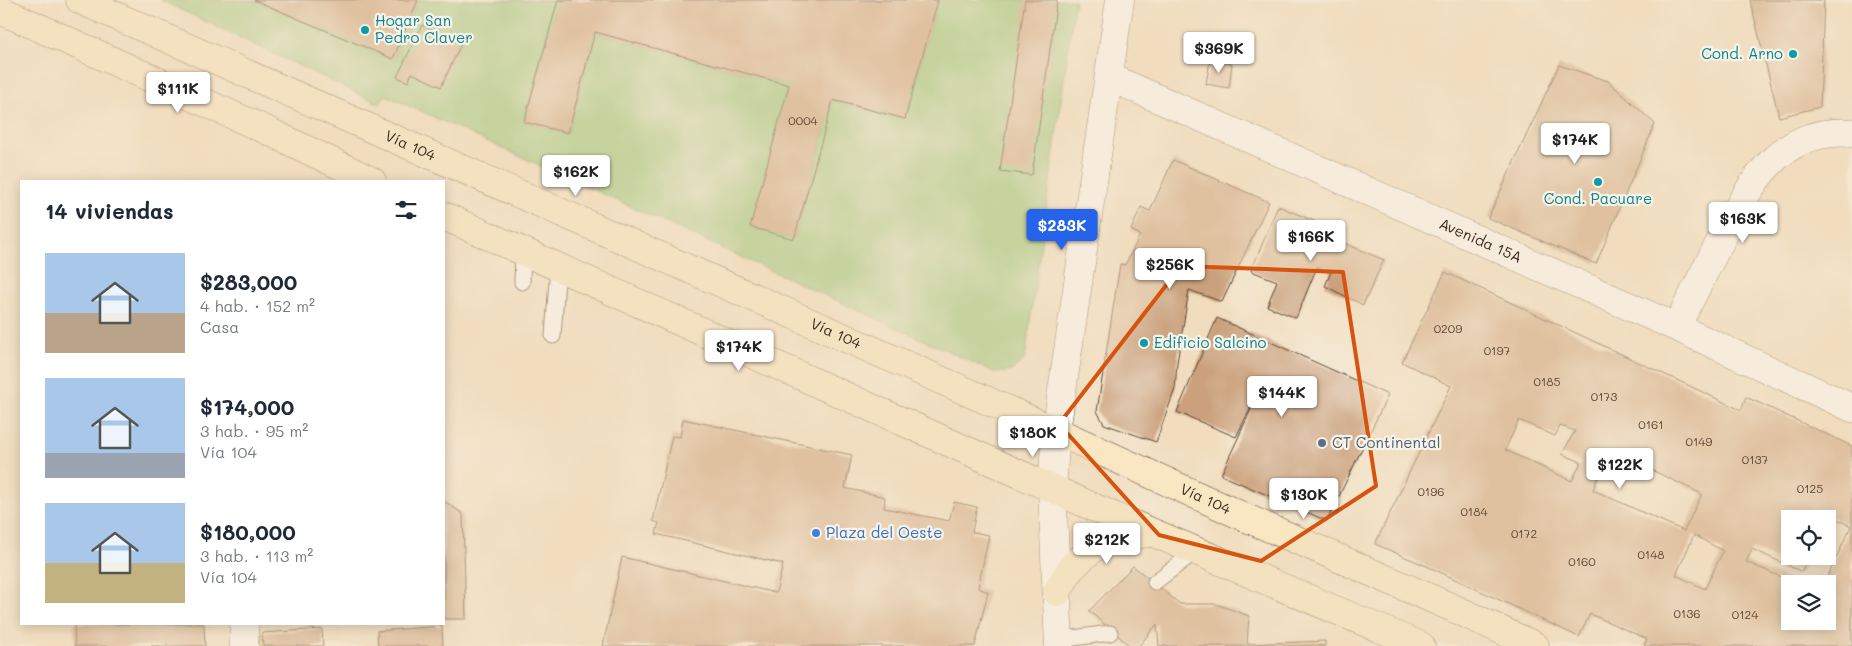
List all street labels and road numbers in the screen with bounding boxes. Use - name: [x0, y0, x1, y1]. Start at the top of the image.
- street label: Vía 104: [382, 125, 439, 165]
- street label: Avenida 15A: [1436, 213, 1525, 267]
- street label: Vía 104: [808, 313, 865, 353]
- street label: Vía 104: [1177, 478, 1234, 519]

